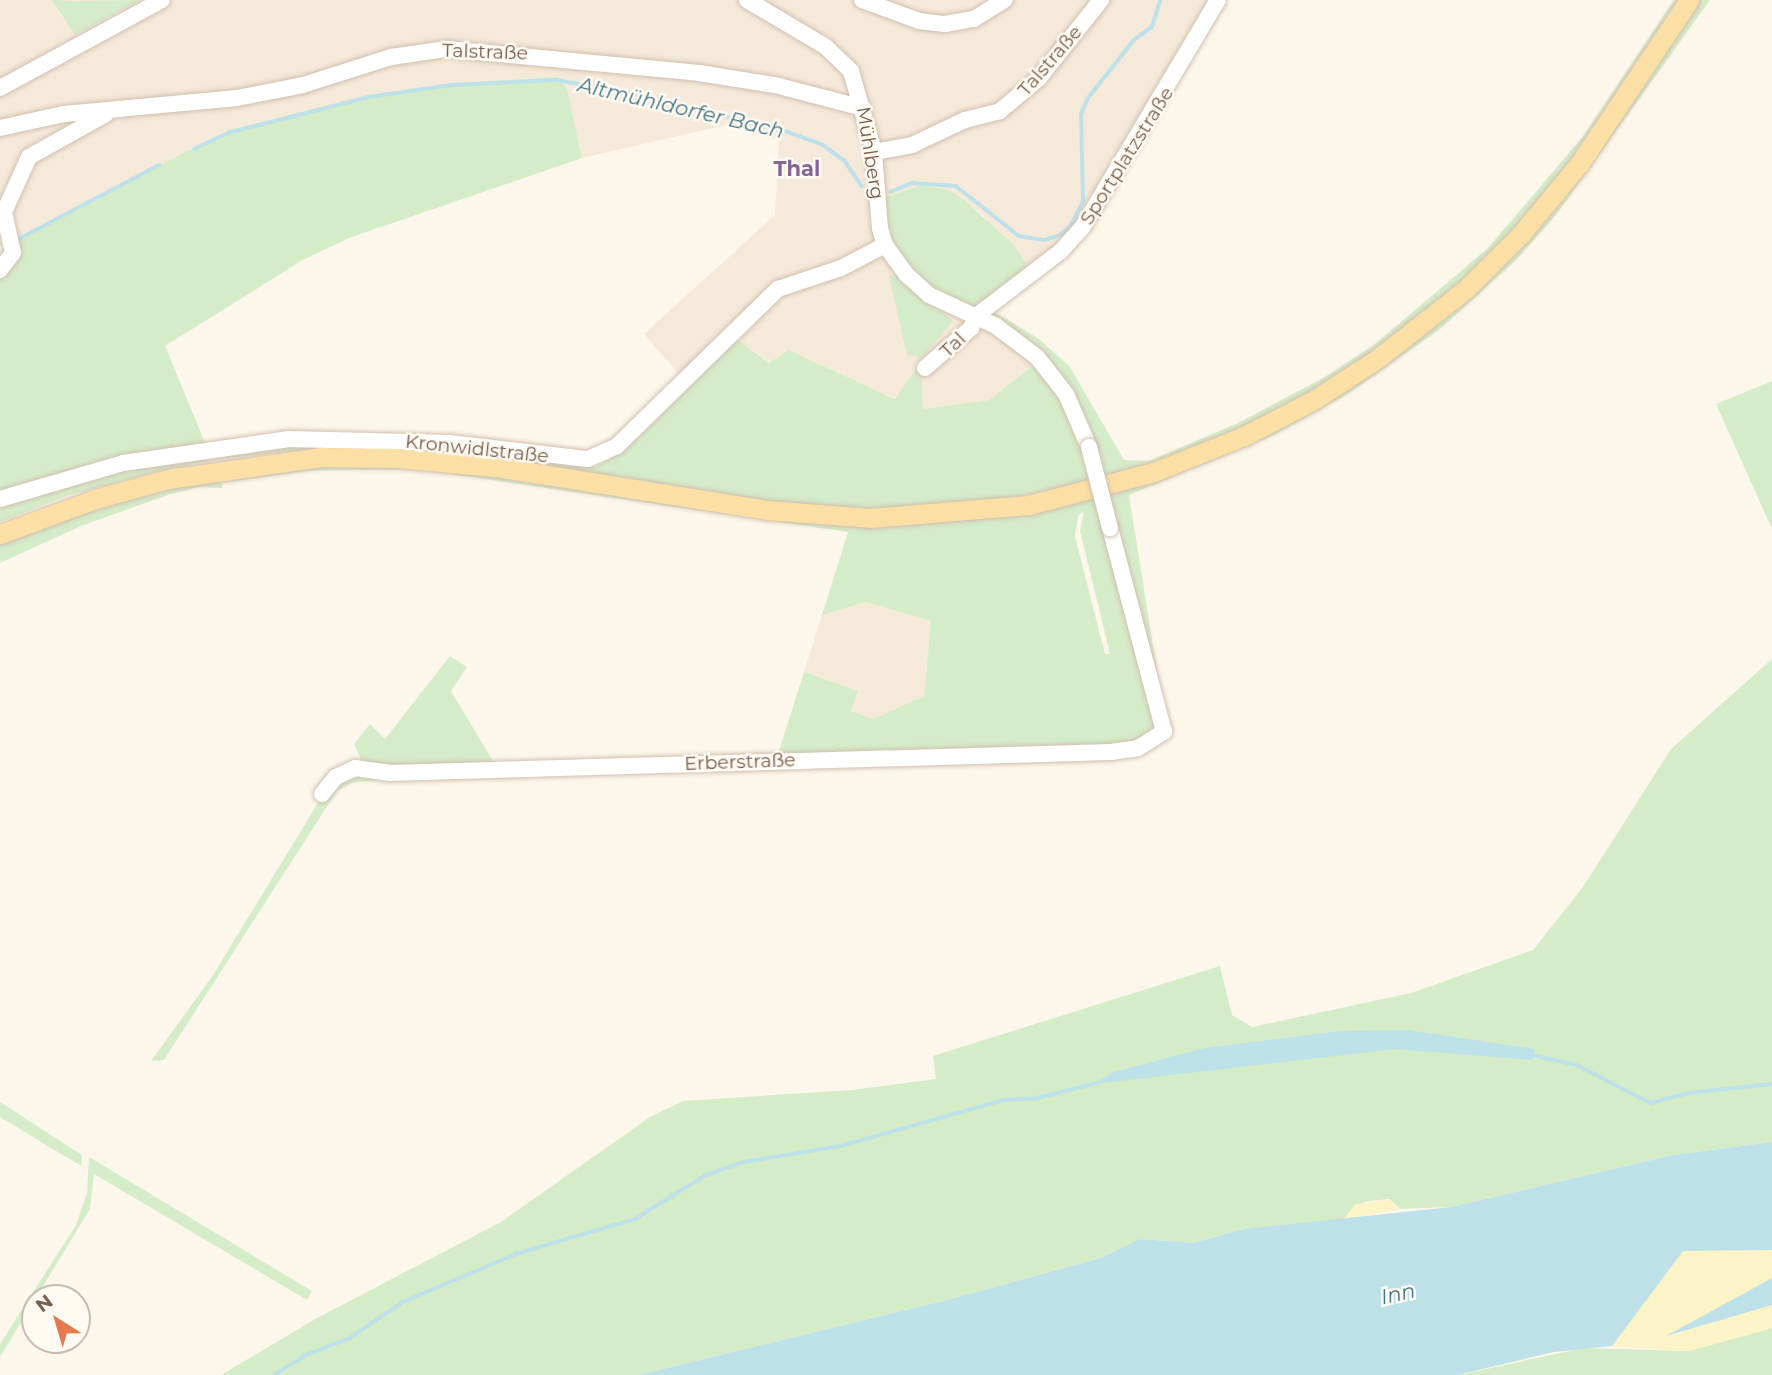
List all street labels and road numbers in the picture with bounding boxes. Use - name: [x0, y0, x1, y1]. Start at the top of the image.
- street label: Talstraße: [1013, 21, 1087, 101]
- street label: Talstraße: [442, 39, 528, 65]
- street label: Sportplatzstraße: [1075, 83, 1179, 229]
- street label: Mühlberg: [851, 105, 889, 201]
- street label: Tal: [935, 328, 971, 362]
- street label: Kronwidlstraße: [404, 430, 550, 468]
- street label: Erberstraße: [684, 749, 796, 775]

